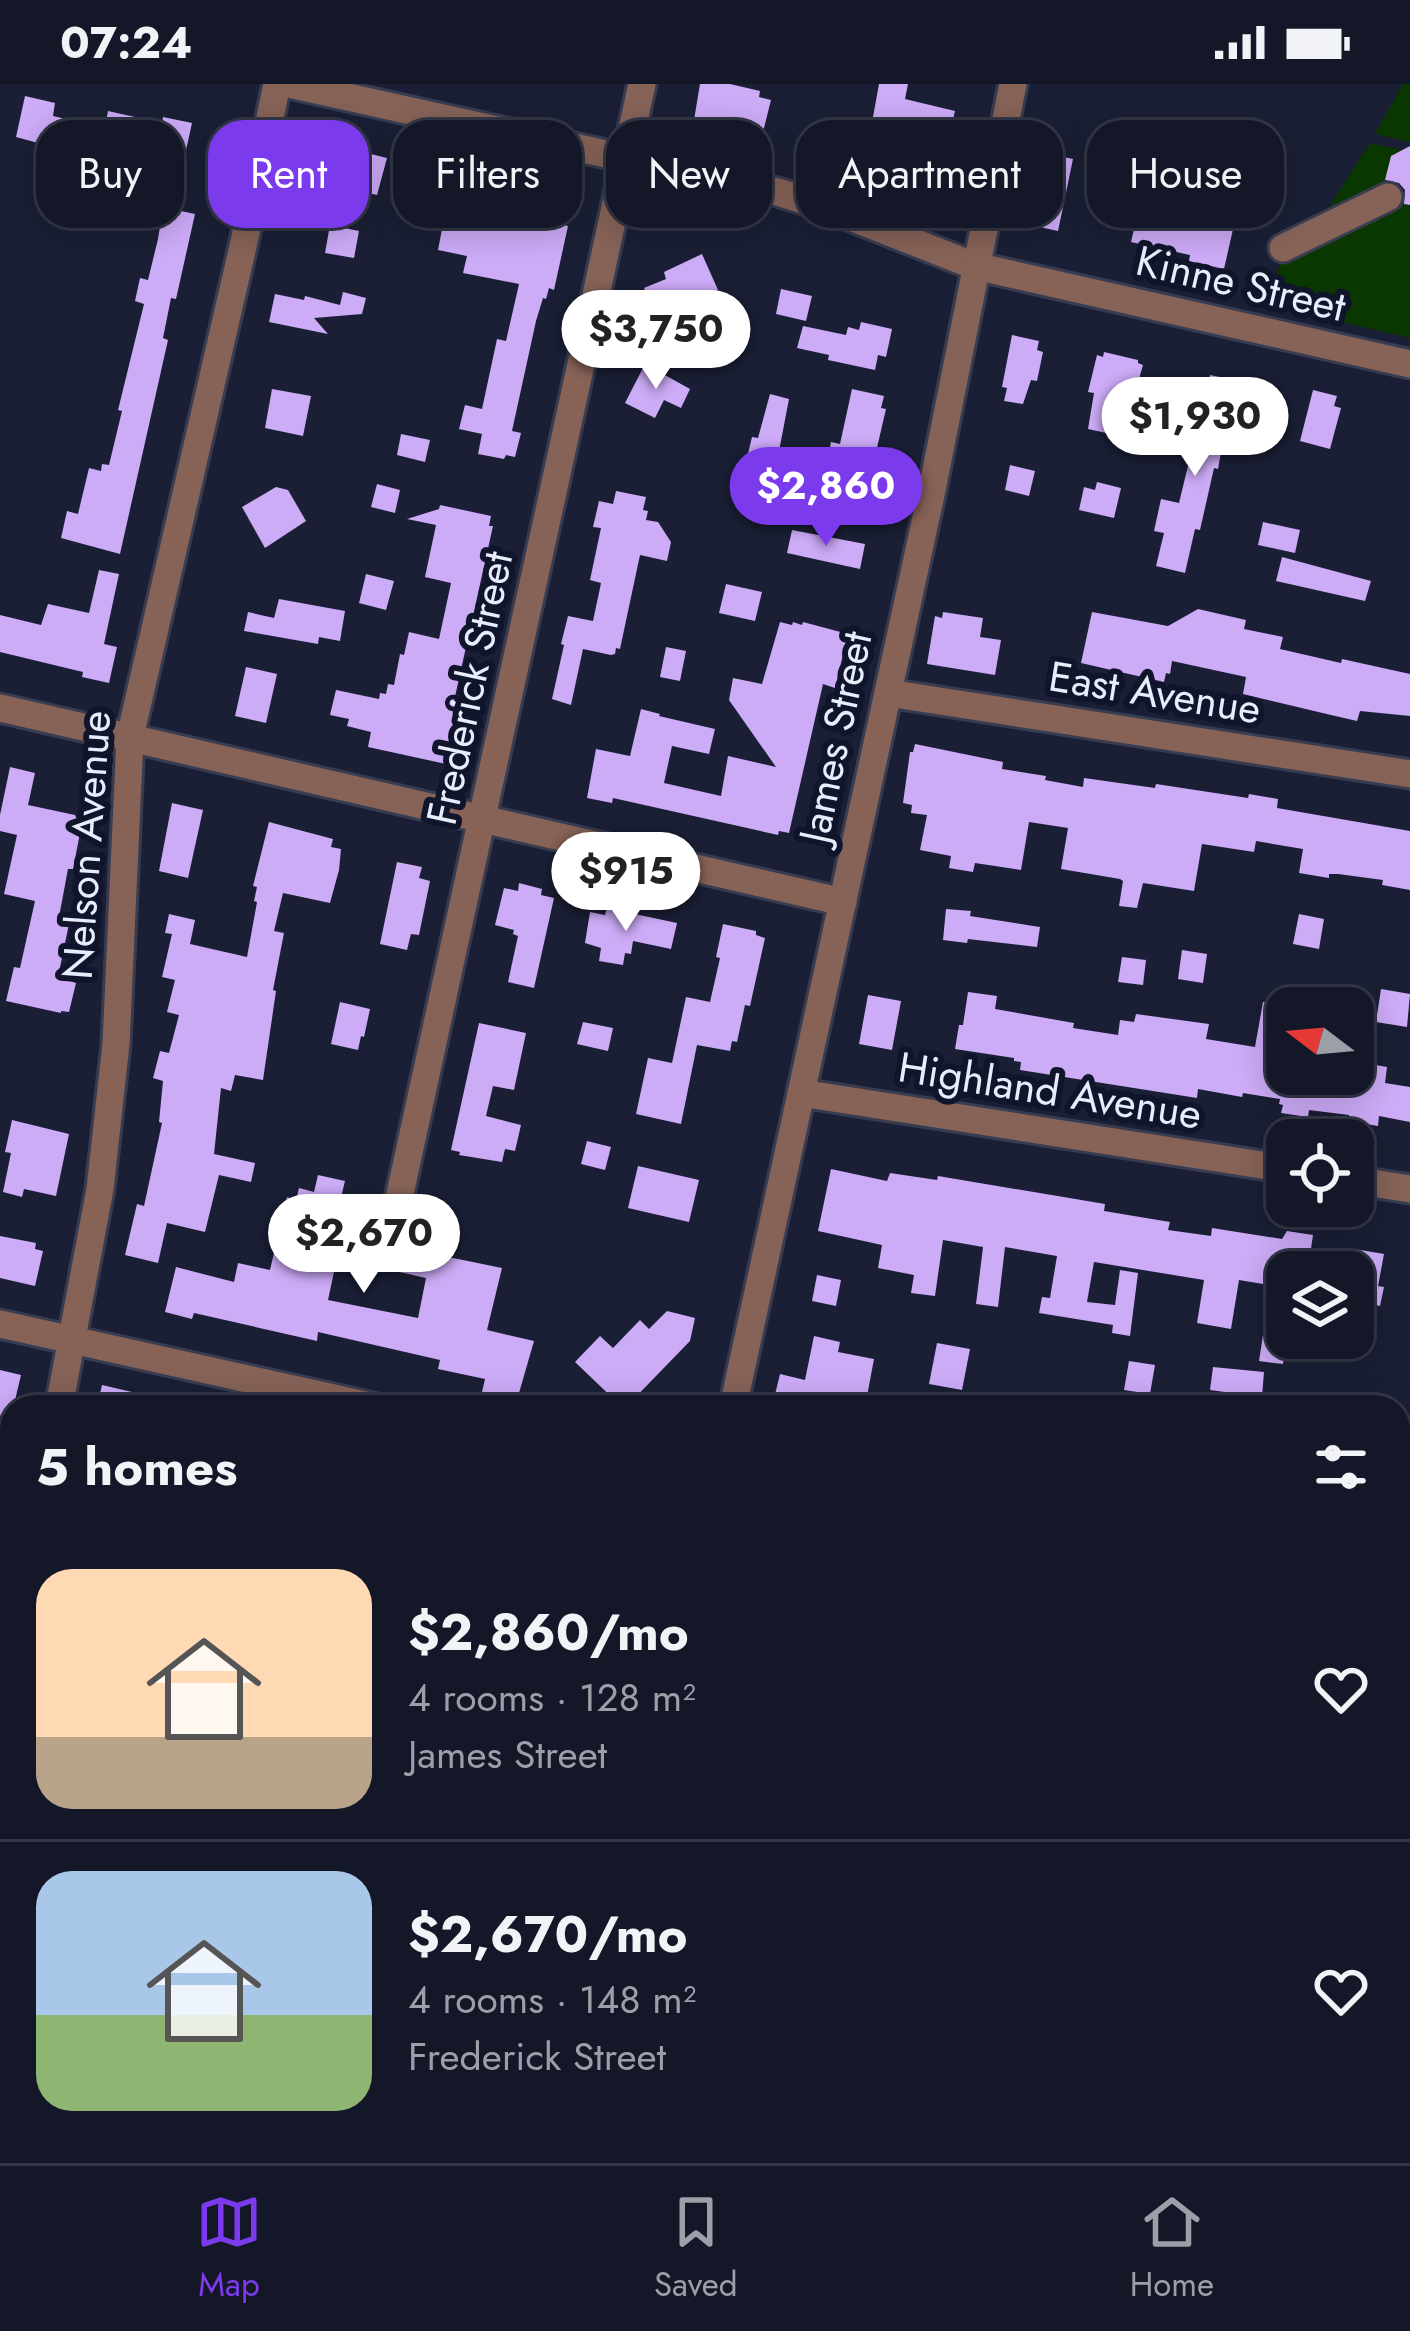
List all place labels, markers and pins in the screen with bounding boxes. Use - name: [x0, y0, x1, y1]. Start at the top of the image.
- pin: $3,750: [558, 290, 754, 392]
- pin: $1,930: [1097, 377, 1293, 479]
- pin: $2,860: [728, 447, 924, 549]
- pin: $915: [555, 832, 697, 934]
- pin: $2,670: [266, 1194, 462, 1296]

